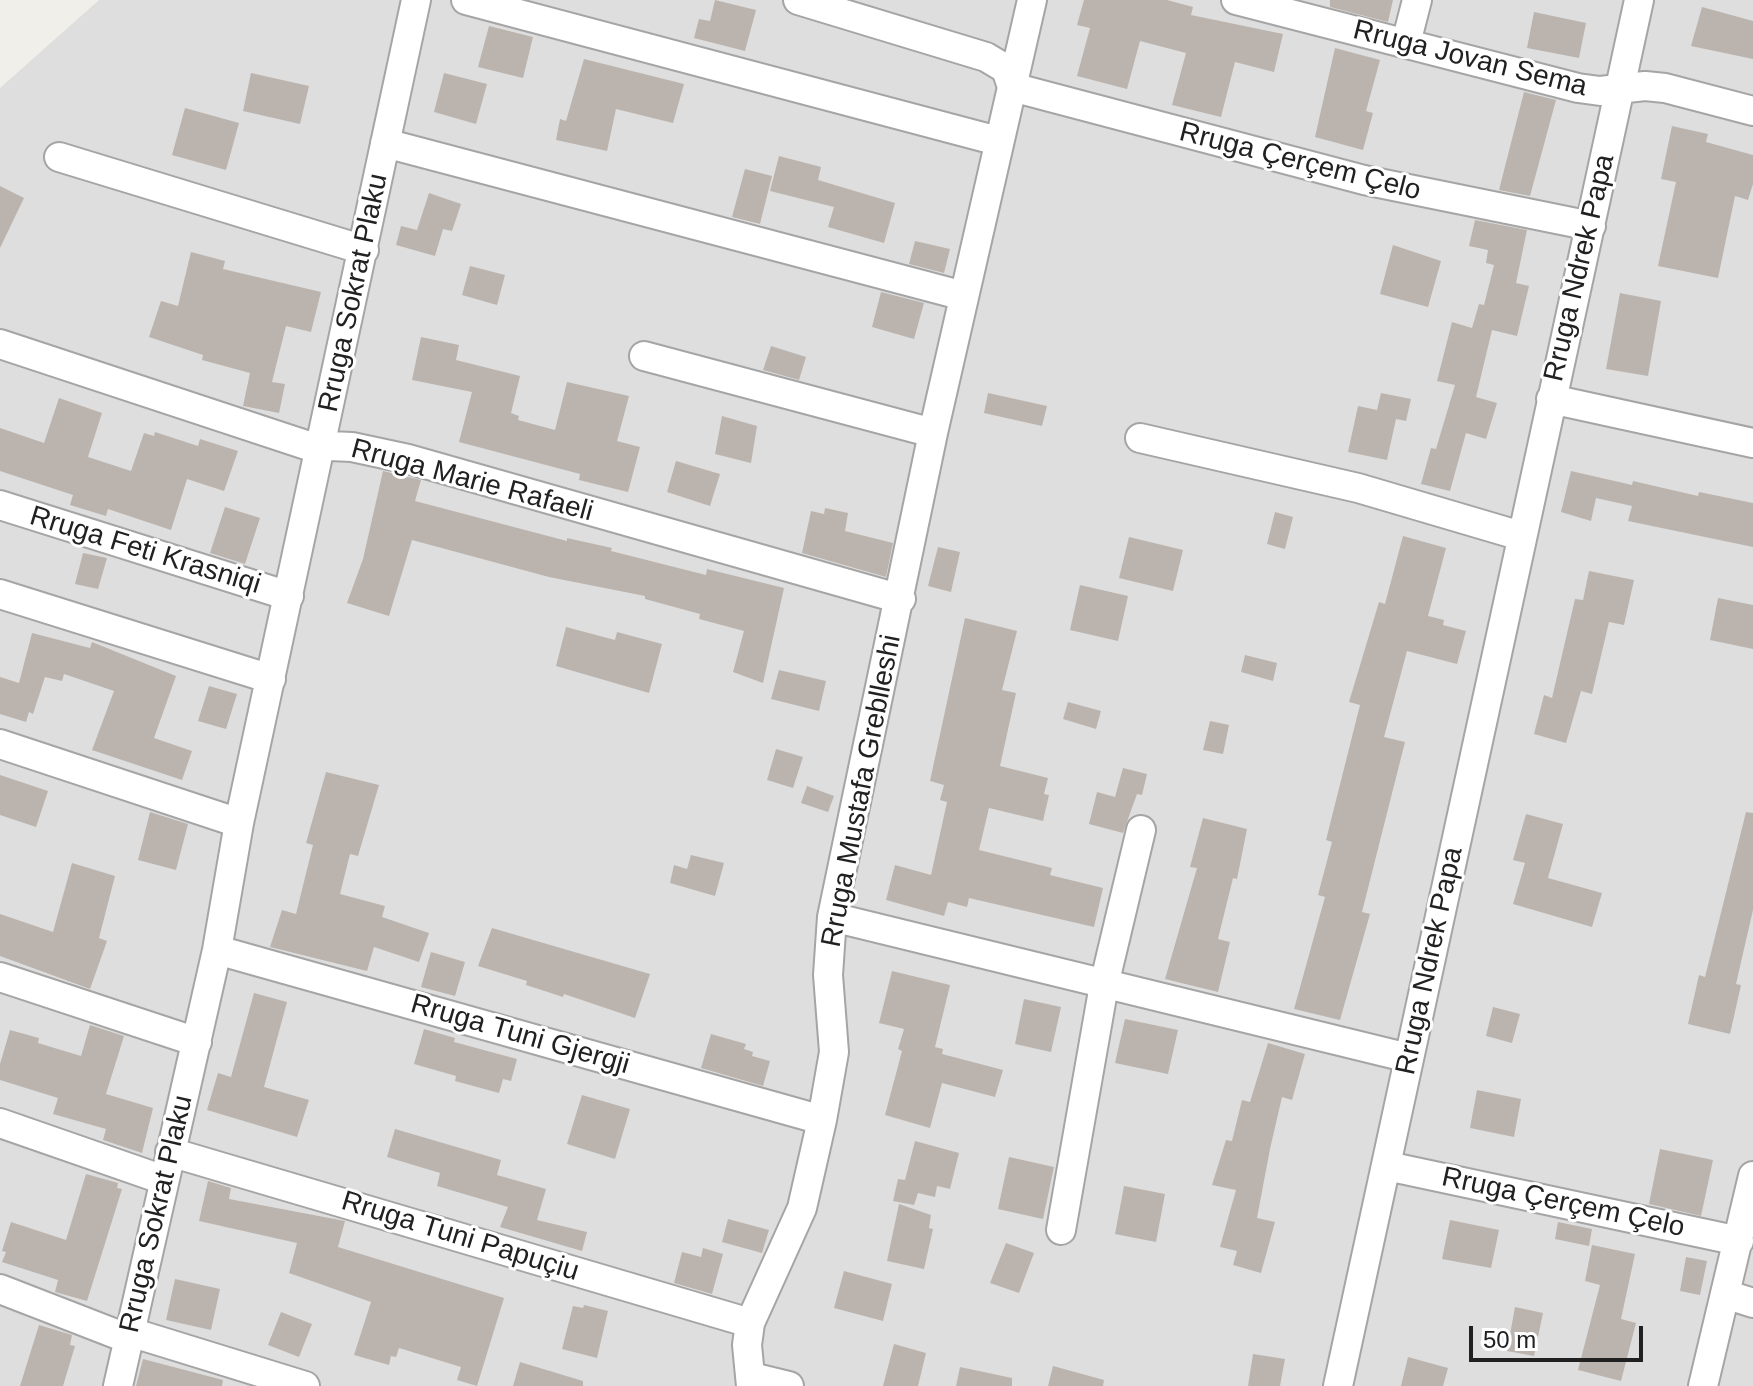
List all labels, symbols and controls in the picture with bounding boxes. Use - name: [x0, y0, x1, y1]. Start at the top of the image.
- street label: Rruga Jovan Sema: [1350, 14, 1590, 104]
- street label: Rruga Çerçem Çelo: [1176, 116, 1424, 208]
- street label: Rruga Ndrek Papa: [1538, 151, 1622, 385]
- street label: Rruga Sokrat Plaku: [312, 171, 396, 415]
- street label: Rruga Marie Rafaeli: [347, 433, 597, 529]
- street label: Rruga Feti Krasniqi: [25, 500, 265, 602]
- street label: Rruga Mustafa Greblleshi: [815, 632, 909, 950]
- street label: Rruga Ndrek Papa: [1389, 844, 1471, 1078]
- street label: Rruga Tuni Gjergji: [407, 988, 633, 1082]
- street label: Rruga Sokrat Plaku: [113, 1092, 201, 1336]
- street label: Rruga Çerçem Çelo: [1439, 1161, 1687, 1245]
- street label: Rruga Tuni Papuçiu: [337, 1185, 583, 1289]
- scale bar: [1473, 1310, 1647, 1360]
- text: 50 m: [1483, 1326, 1536, 1353]

